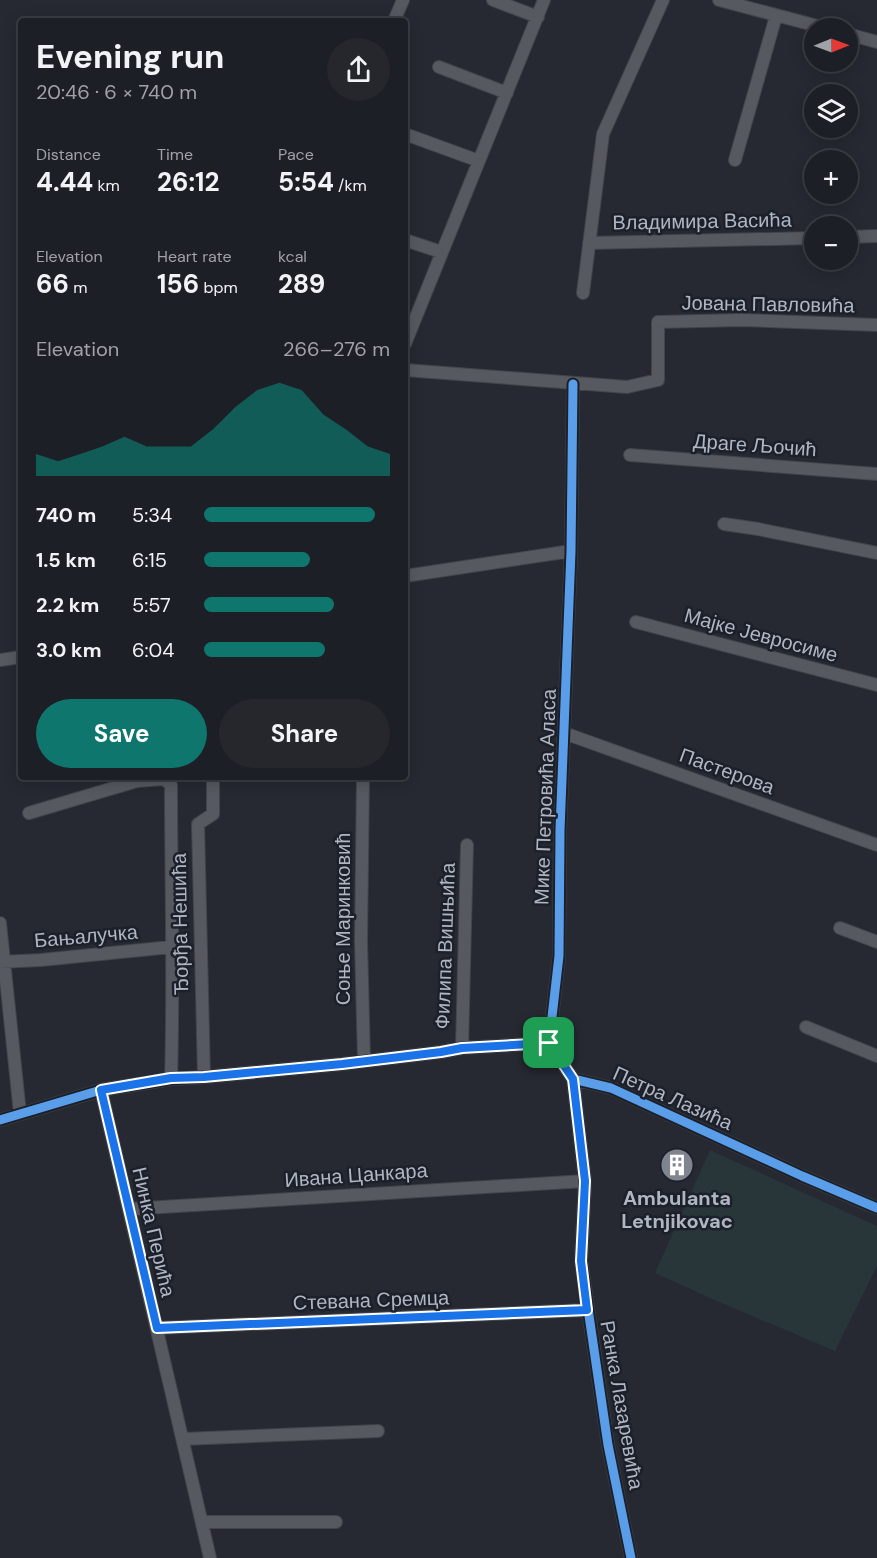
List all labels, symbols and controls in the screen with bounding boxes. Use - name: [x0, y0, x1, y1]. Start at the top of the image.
- north arrow: [804, 18, 858, 72]
- map controls: [804, 18, 858, 270]
- text: Evening run: [36, 35, 224, 78]
- button: share: [327, 38, 390, 101]
- text: 20:46 · 6 × 740 m: [36, 79, 197, 105]
- button: layers: [804, 84, 858, 138]
- text: Distance: [36, 144, 101, 165]
- text: Time: [157, 144, 193, 165]
- text: Pace: [278, 144, 314, 165]
- button: +: [804, 150, 858, 204]
- text: 4.44: [36, 165, 93, 199]
- text: 26:12: [157, 165, 220, 199]
- text: 5:54: [278, 165, 334, 199]
- text: km: [93, 175, 120, 196]
- text: /km: [334, 175, 367, 196]
- street label: Владимира Васића: [612, 206, 793, 236]
- button: −: [804, 216, 858, 270]
- text: Elevation: [36, 246, 103, 267]
- text: Heart rate: [157, 246, 232, 267]
- text: kcal: [278, 246, 307, 267]
- text: 66: [36, 267, 69, 301]
- text: 156: [157, 267, 199, 301]
- text: 289: [278, 267, 325, 301]
- text: m: [69, 277, 87, 298]
- text: bpm: [199, 277, 238, 298]
- street label: Јована Павловића: [681, 289, 856, 319]
- text: Elevation: [36, 336, 119, 362]
- text: 266–276 m: [283, 336, 390, 362]
- street label: Драге Љочић: [692, 428, 818, 462]
- text: 740 m: [36, 502, 96, 528]
- text: 5:34: [132, 502, 172, 528]
- text: 1.5 km: [36, 547, 96, 573]
- text: 6:15: [132, 547, 167, 573]
- text: 2.2 km: [36, 592, 99, 618]
- text: 5:57: [132, 592, 171, 618]
- street label: Мајке Јевросиме: [681, 602, 841, 668]
- text: 3.0 km: [36, 637, 101, 663]
- text: 6:04: [132, 637, 174, 663]
- street label: Мике Петровића Аласа: [528, 688, 562, 905]
- button: Save: [36, 699, 207, 768]
- button: Share: [219, 699, 390, 768]
- street label: Пастерова: [676, 742, 779, 801]
- street label: Соње Маринковић: [330, 833, 356, 1005]
- street label: Ђорђа Нешића: [166, 852, 194, 995]
- street label: Филипа Вишњића: [429, 861, 461, 1030]
- street label: Бањалучка: [33, 918, 140, 953]
- pin: [523, 1017, 574, 1068]
- icon: arrive: [532, 1026, 565, 1059]
- street label: Петра Лазића: [609, 1060, 738, 1136]
- building icon: Ambulanta Letnjikovac: [659, 1147, 695, 1183]
- street label: Ивана Цанкара: [284, 1157, 429, 1193]
- street label: Нинка Перића: [126, 1165, 182, 1300]
- place label: Ambulanta Letnjikovac: [621, 1185, 733, 1234]
- street label: Стевана Сремца: [292, 1284, 451, 1316]
- street label: Ранка Лазаревића: [594, 1318, 650, 1492]

